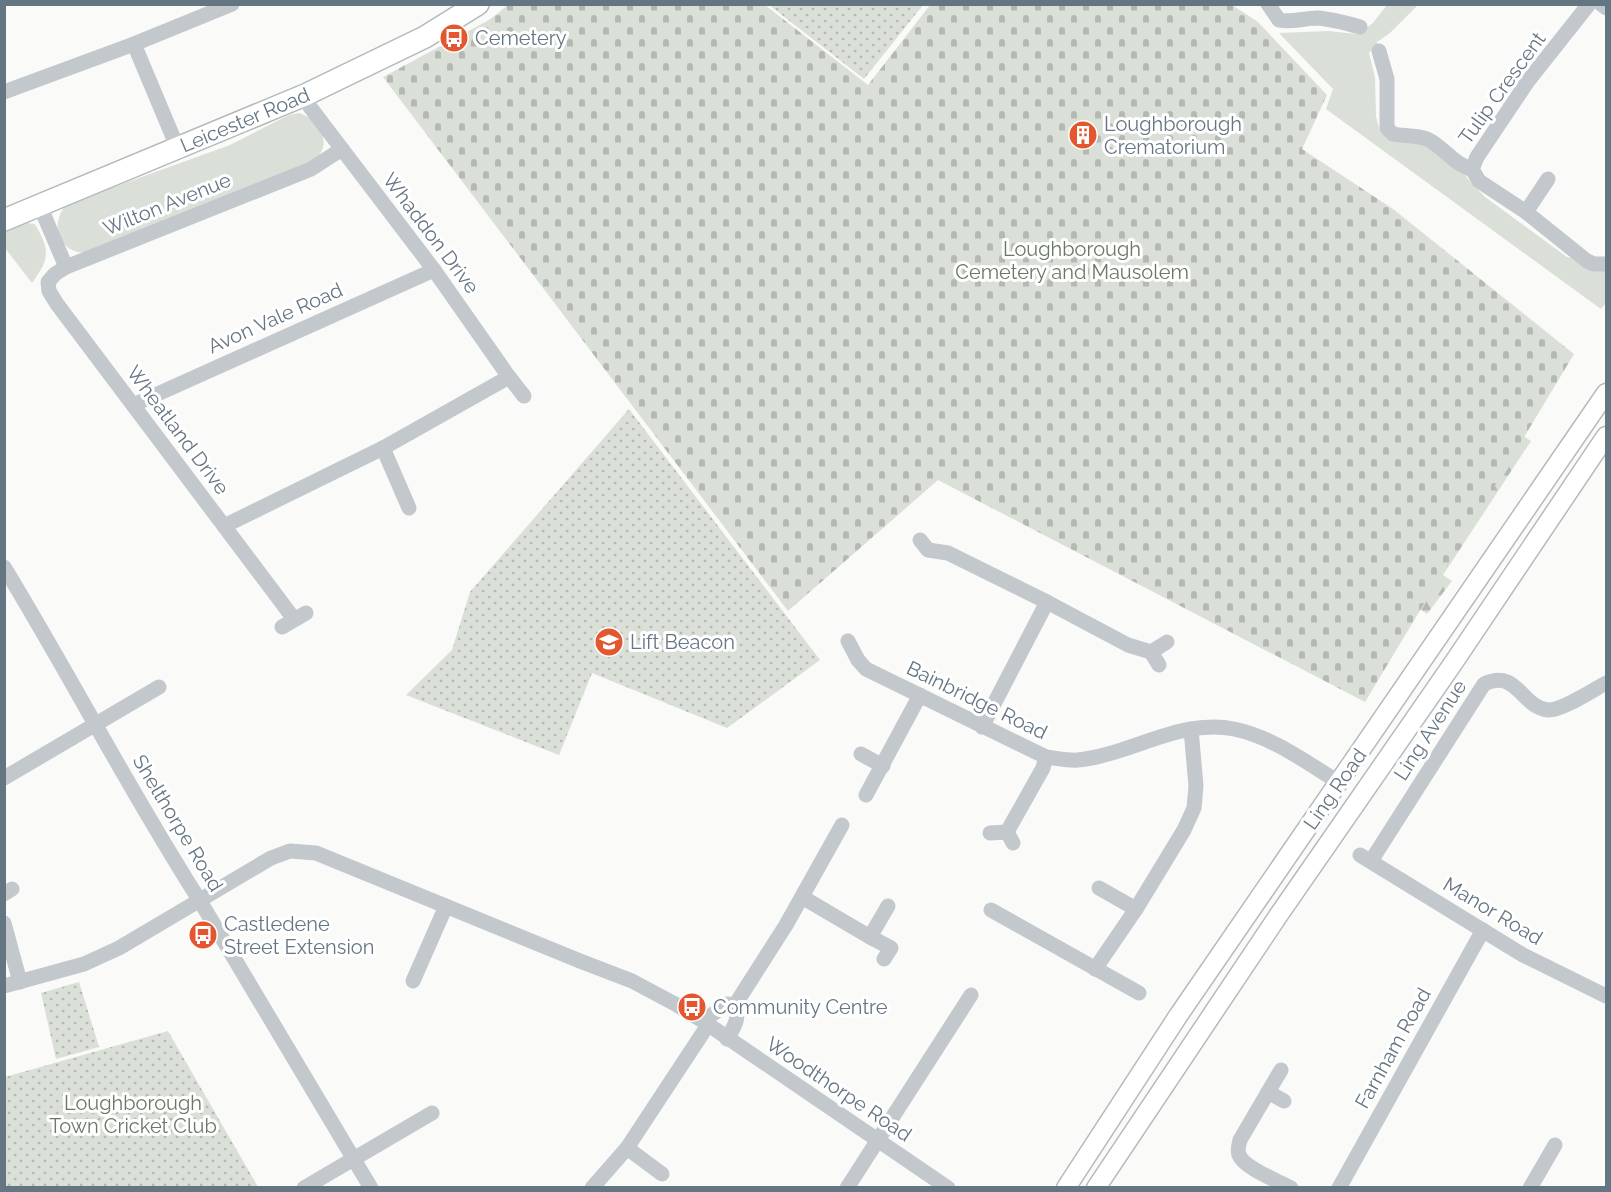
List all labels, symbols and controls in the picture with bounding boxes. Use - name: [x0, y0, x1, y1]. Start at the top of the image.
- bus stop icon: Cemetery: [438, 22, 470, 54]
- place label: Cemetery: [475, 26, 567, 50]
- street label: Tulip Crescent: [1453, 27, 1551, 149]
- street label: Leicester Road: [177, 82, 313, 157]
- place label: Loughborough Crematorium: [1104, 112, 1242, 159]
- building icon: Loughborough Crematorium: [1067, 119, 1099, 151]
- street label: Wilton Avenue: [100, 167, 235, 240]
- street label: Whaddon Drive: [378, 168, 484, 298]
- park label: Loughborough Cemetery and Mausolem: [955, 237, 1189, 284]
- street label: Avon Vale Road: [204, 278, 346, 358]
- street label: Wheatland Drive: [122, 361, 234, 499]
- school or university icon: Lift Beacon: [593, 626, 625, 658]
- place label: Lift Beacon: [630, 630, 735, 654]
- street label: Bainbridge Road: [903, 656, 1051, 744]
- street label: Ling Avenue: [1389, 675, 1471, 785]
- street label: Ling Road: [1298, 744, 1372, 834]
- street label: Shelthorpe Road: [128, 750, 228, 896]
- street label: Manor Road: [1439, 872, 1547, 950]
- place label: Castledene Street Extension: [224, 912, 374, 959]
- bus stop icon: Castledene Street Extension: [187, 919, 219, 951]
- street label: Farnham Road: [1350, 984, 1436, 1112]
- bus stop icon: Community Centre: [676, 991, 708, 1023]
- place label: Community Centre: [713, 995, 888, 1019]
- street label: Woodthorpe Road: [762, 1031, 916, 1147]
- park label: Loughborough Town Cricket Club: [49, 1091, 217, 1138]

